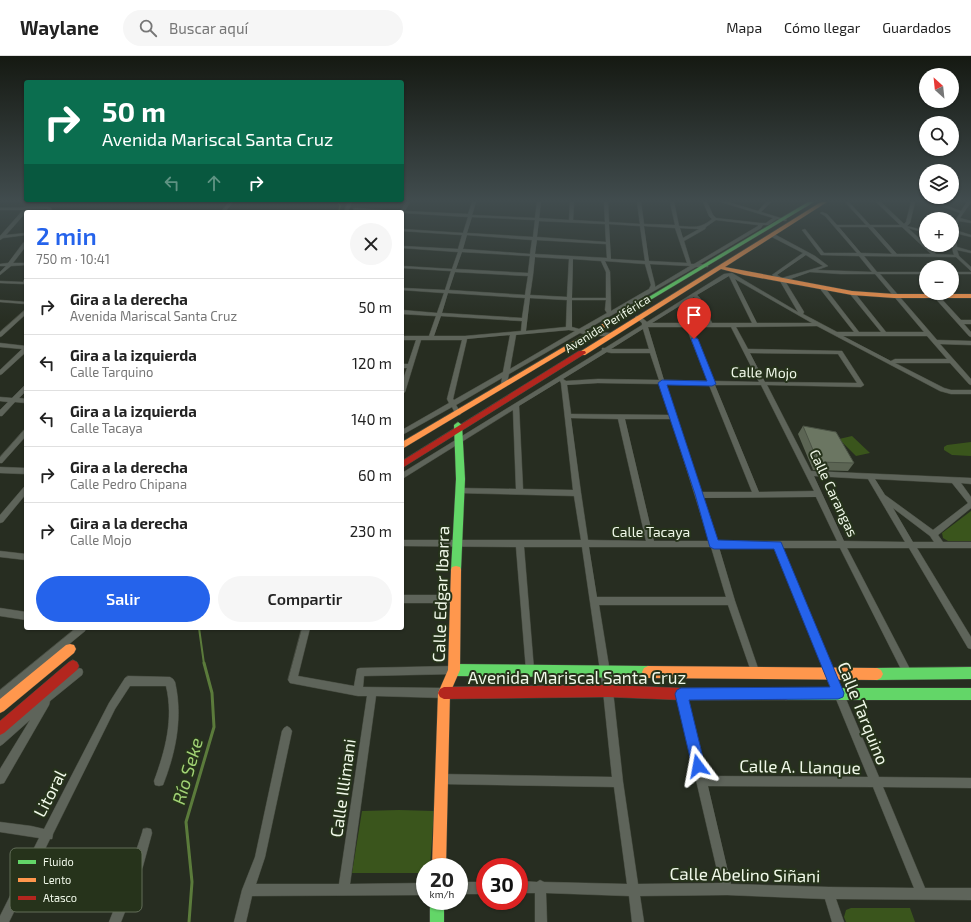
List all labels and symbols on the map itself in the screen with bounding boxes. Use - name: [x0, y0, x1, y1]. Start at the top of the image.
- north arrow: [919, 68, 959, 108]
- street label: Avenida Periférica: [562, 291, 652, 355]
- pin: [677, 298, 711, 339]
- street label: Calle Mojo: [731, 363, 797, 381]
- street label: Calle Carangas: [806, 447, 862, 539]
- street label: Calle Tacaya: [612, 523, 690, 540]
- street label: Calle Edgar Ibarra: [428, 525, 453, 663]
- street label: Calle Tarquino: [833, 659, 894, 768]
- street label: Avenida Mariscal Santa Cruz: [468, 667, 686, 687]
- water label: Río Seke: [167, 735, 207, 807]
- street label: Calle Illimani: [325, 738, 359, 838]
- position arrow: [677, 745, 719, 787]
- street label: Calle A. Llanque: [739, 755, 861, 778]
- street label: Litoral: [29, 766, 69, 820]
- legend: [10, 848, 142, 912]
- text: Fluido: [43, 855, 74, 868]
- speed limit sign: 30: [476, 858, 528, 910]
- street label: Calle Abelino Siñani: [670, 863, 820, 885]
- text: Lento: [43, 873, 71, 886]
- text: Atasco: [43, 891, 77, 904]

